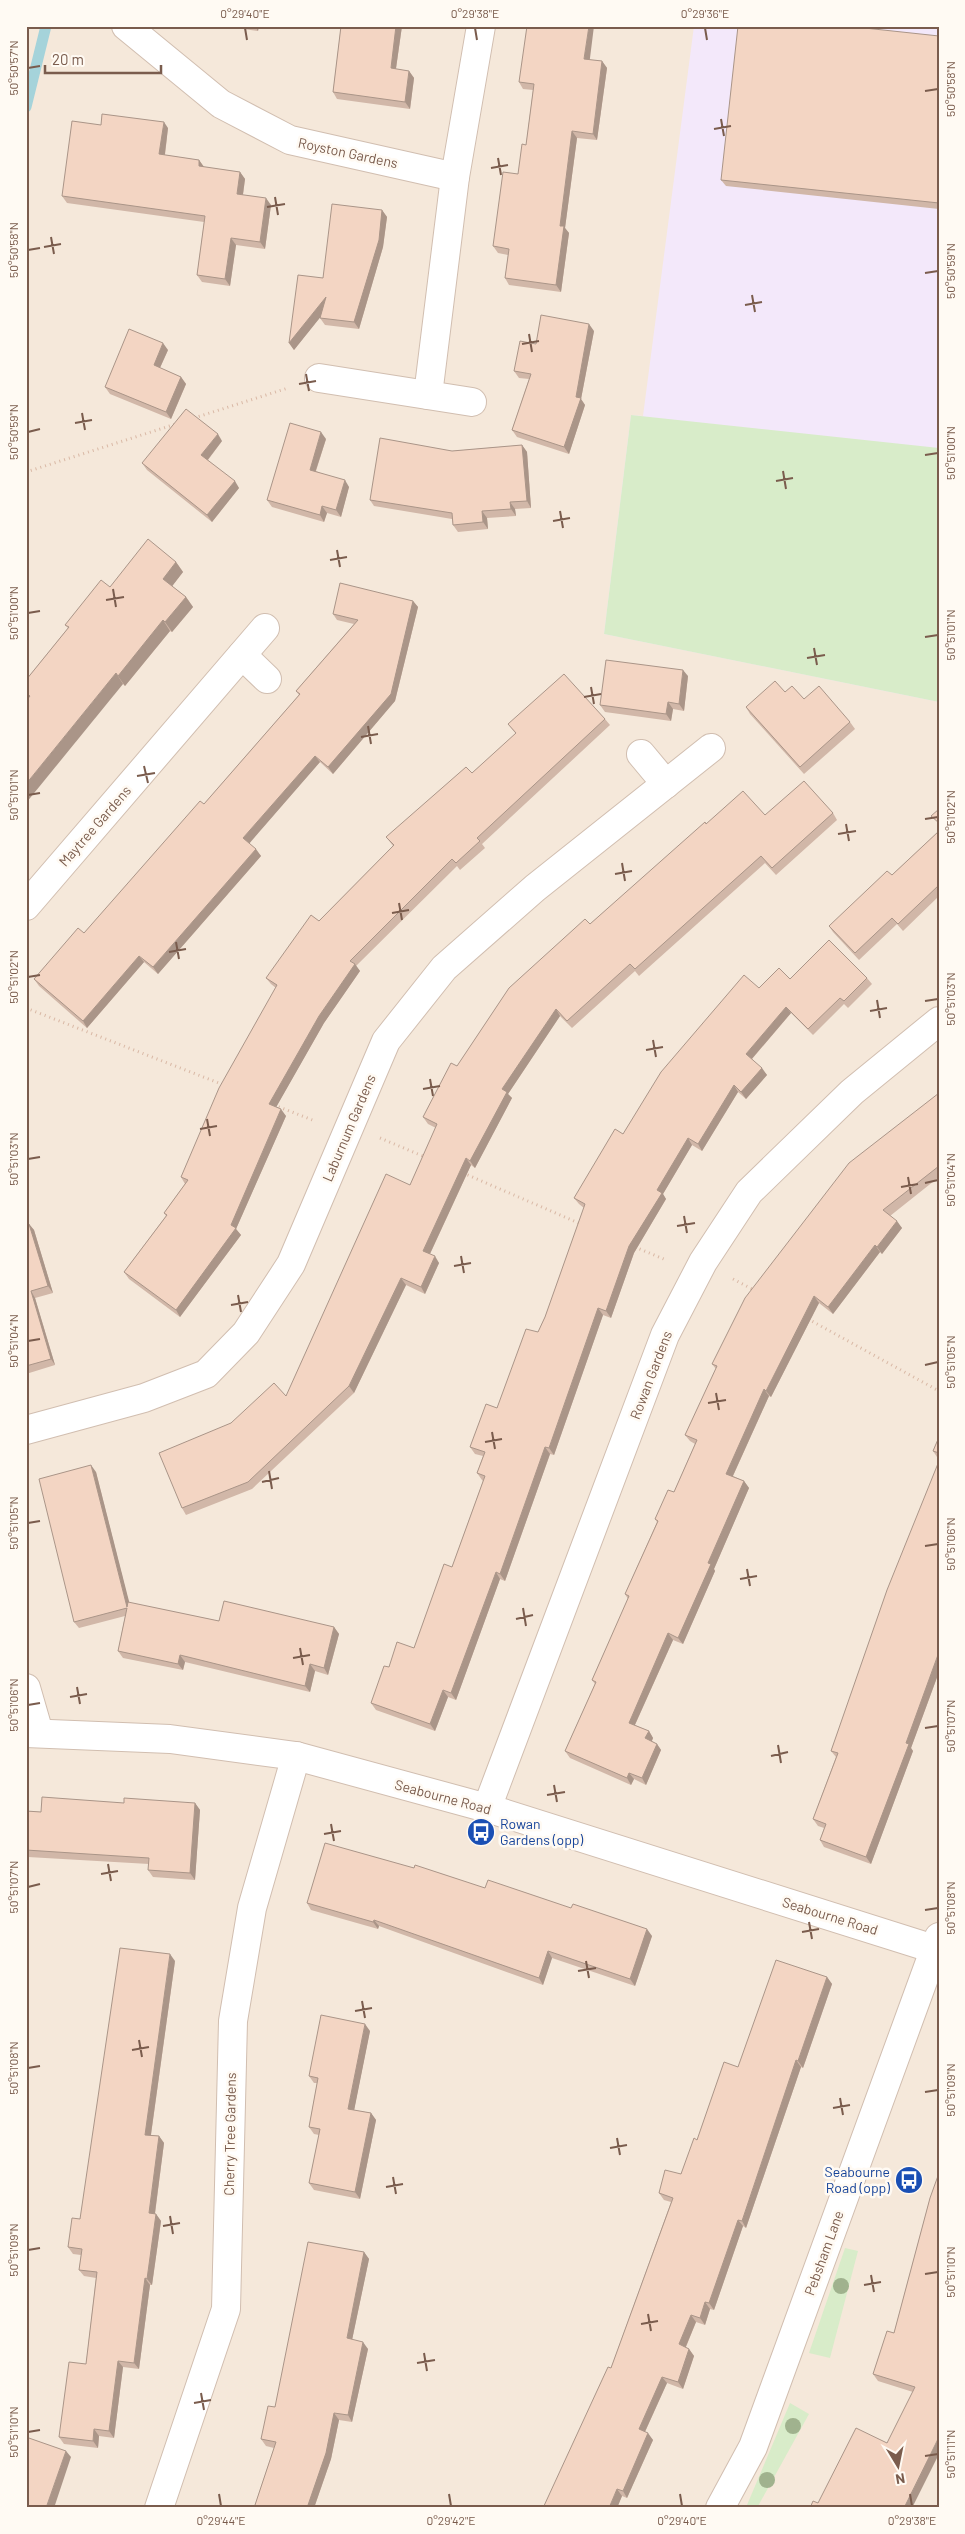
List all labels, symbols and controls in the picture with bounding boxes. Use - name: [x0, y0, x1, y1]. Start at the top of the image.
- text: 0°29'40"E: [220, 6, 270, 20]
- text: 0°29'38"E: [451, 6, 499, 20]
- text: 0°29'36"E: [681, 6, 729, 20]
- text: 50°50'57"N: [6, 40, 20, 96]
- scale bar: [45, 42, 161, 74]
- text: 20 m: [52, 50, 84, 68]
- text: 50°50'58"N: [943, 61, 957, 117]
- street label: Royston Gardens: [297, 134, 400, 171]
- text: 50°50'58"N: [6, 222, 20, 278]
- text: 50°50'59"N: [943, 243, 957, 299]
- text: 50°50'59"N: [6, 404, 20, 460]
- text: 50°51'00"N: [943, 426, 957, 480]
- text: 50°51'00"N: [6, 586, 20, 640]
- text: 50°51'01"N: [943, 609, 957, 661]
- text: 50°51'01"N: [6, 769, 20, 821]
- street label: Maytree Gardens: [55, 782, 134, 870]
- text: 50°51'02"N: [943, 790, 957, 844]
- text: 50°51'02"N: [6, 950, 20, 1004]
- text: 50°51'03"N: [943, 972, 957, 1026]
- street label: Laburnum Gardens: [318, 1071, 379, 1184]
- text: 50°51'03"N: [6, 1132, 20, 1186]
- text: 50°51'04"N: [943, 1153, 957, 1207]
- text: 50°51'04"N: [6, 1314, 20, 1368]
- street label: Rowan Gardens: [626, 1328, 675, 1421]
- text: 50°51'05"N: [943, 1335, 957, 1389]
- text: 50°51'05"N: [6, 1496, 20, 1550]
- text: 50°51'06"N: [943, 1517, 957, 1571]
- text: 50°51'06"N: [6, 1678, 20, 1732]
- text: 50°51'07"N: [943, 1700, 957, 1752]
- street label: Seabourne Road: [393, 1775, 493, 1818]
- place label: Rowan Gardens (opp): [500, 1815, 584, 1848]
- bus stop icon: Rowan Gardens (opp): [466, 1817, 496, 1847]
- text: 50°51'07"N: [6, 1861, 20, 1913]
- text: 50°51'08"N: [943, 1881, 957, 1935]
- street label: Seabourne Road: [780, 1893, 880, 1938]
- text: 50°51'08"N: [6, 2041, 20, 2095]
- text: 50°51'09"N: [943, 2063, 957, 2117]
- street label: Cherry Tree Gardens: [220, 2072, 239, 2196]
- place label: Seabourne Road (opp): [825, 2163, 890, 2196]
- bus stop icon: Seabourne Road (opp): [894, 2165, 924, 2195]
- street label: Pebsham Lane: [800, 2208, 847, 2298]
- text: 50°51'09"N: [6, 2223, 20, 2277]
- text: 50°51'10"N: [943, 2246, 957, 2298]
- text: 50°51'10"N: [6, 2406, 20, 2458]
- text: 50°51'11"N: [943, 2430, 957, 2478]
- north arrow: [872, 2442, 922, 2492]
- text: N: [894, 2470, 906, 2488]
- text: 0°29'44"E: [197, 2513, 245, 2527]
- text: 0°29'42"E: [427, 2513, 475, 2527]
- text: 0°29'40"E: [657, 2513, 707, 2527]
- text: 0°29'38"E: [888, 2513, 936, 2527]

